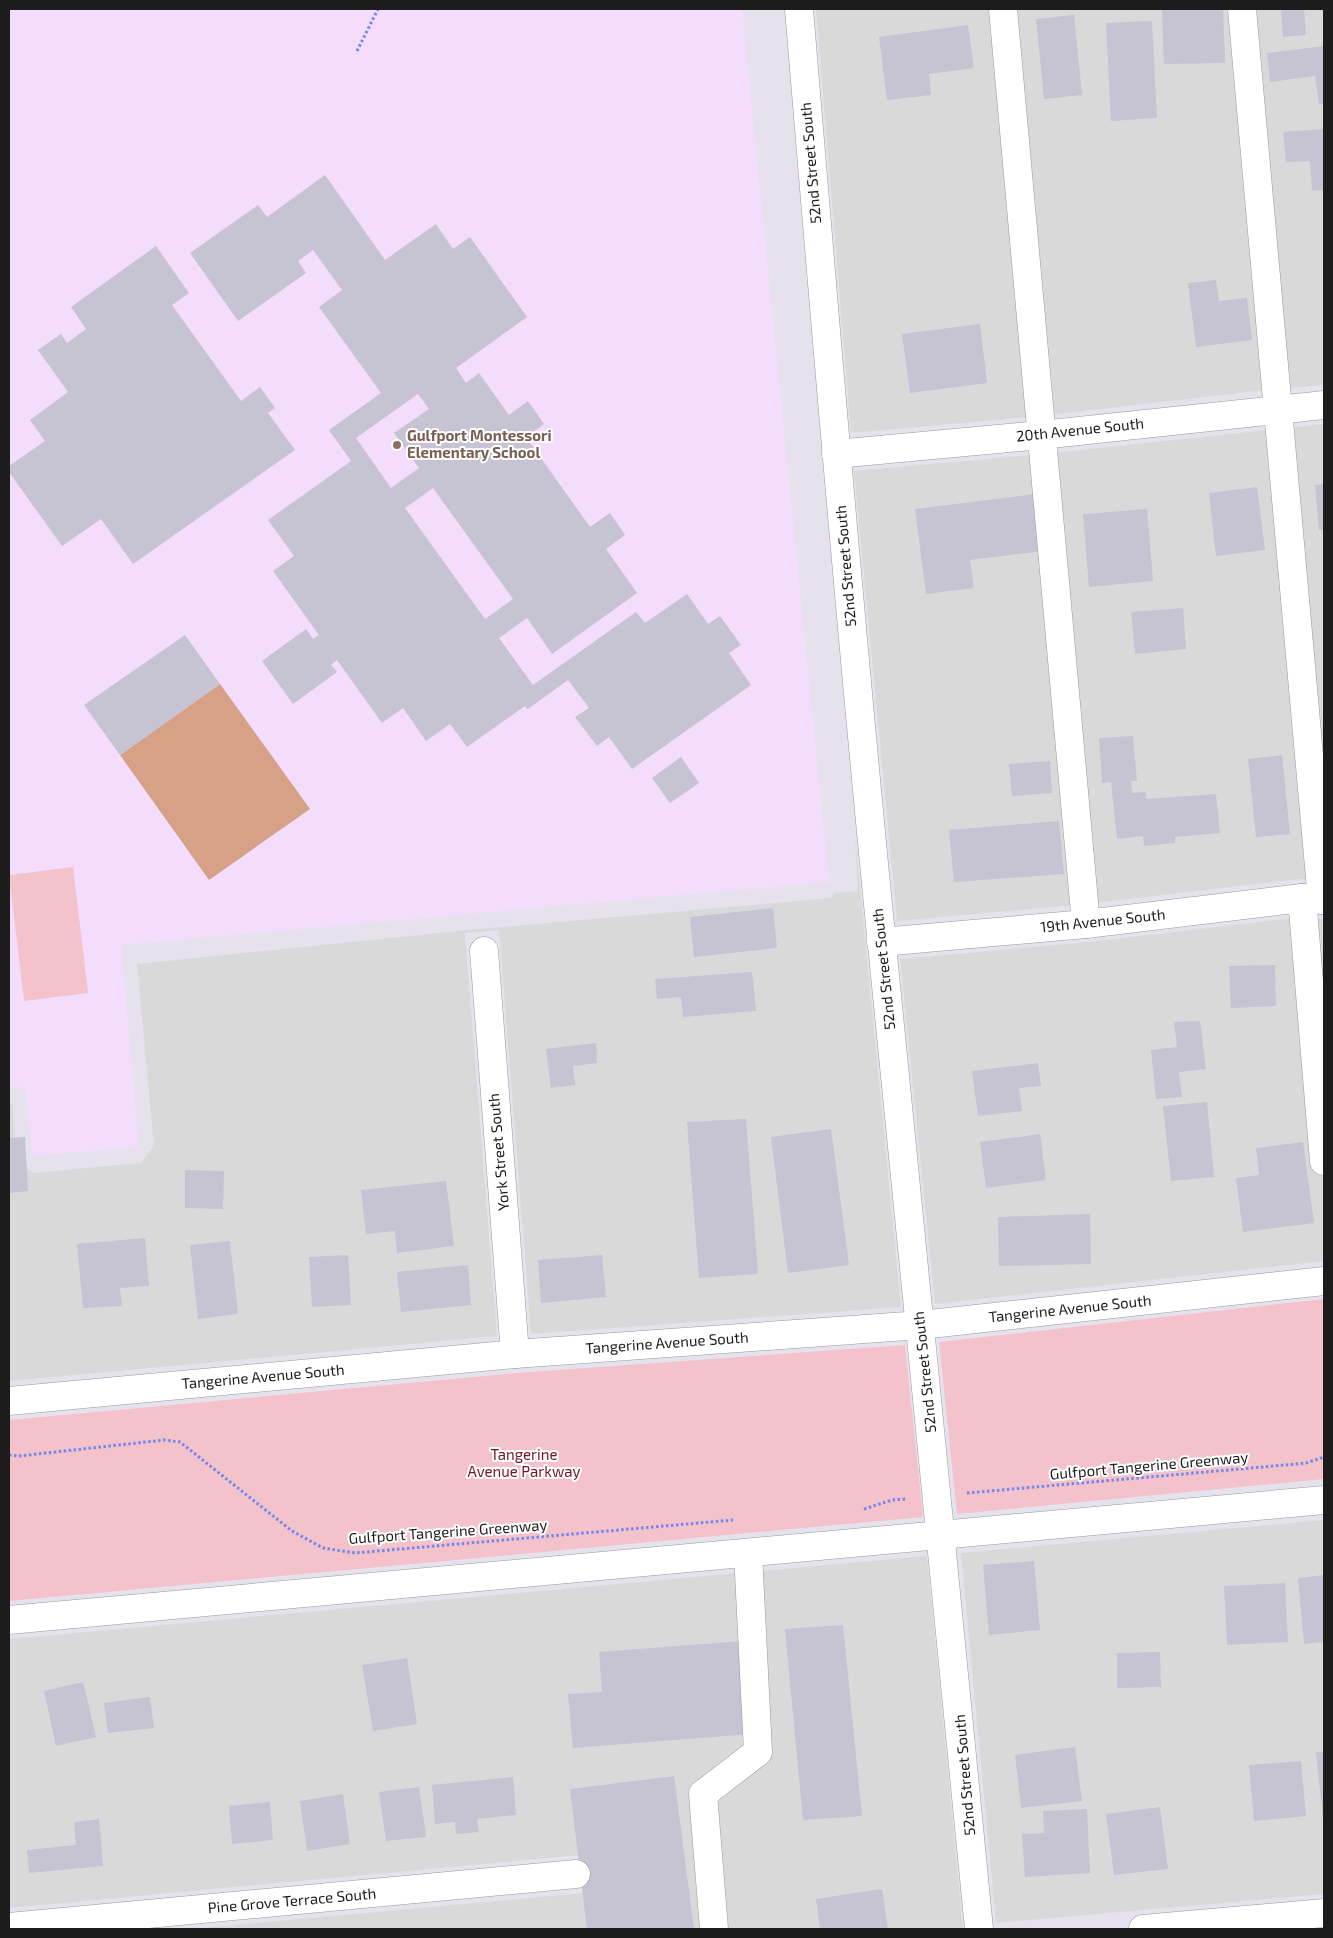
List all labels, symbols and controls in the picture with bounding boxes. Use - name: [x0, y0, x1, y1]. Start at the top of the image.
- street label: 52nd Street South: [796, 101, 824, 225]
- street label: 20th Avenue South: [1015, 413, 1145, 445]
- place label: Gulfport Montessori Elementary School: [407, 426, 552, 462]
- marker: Gulfport Montessori Elementary School: [391, 439, 403, 451]
- street label: 52nd Street South: [831, 504, 859, 628]
- street label: 19th Avenue South: [1040, 904, 1166, 936]
- street label: 52nd Street South: [868, 907, 898, 1031]
- street label: York Street South: [484, 1093, 512, 1212]
- street label: Tangerine Avenue South: [988, 1291, 1152, 1326]
- street label: 52nd Street South: [909, 1310, 939, 1434]
- street label: Tangerine Avenue South: [585, 1327, 749, 1357]
- street label: Tangerine Avenue South: [181, 1360, 345, 1392]
- park label: Tangerine Avenue Parkway: [468, 1445, 580, 1480]
- street label: Gulfport Tangerine Greenway: [1049, 1447, 1249, 1483]
- street label: Gulfport Tangerine Greenway: [348, 1515, 548, 1547]
- street label: 52nd Street South: [950, 1713, 978, 1837]
- street label: Pine Grove Terrace South: [207, 1884, 377, 1916]

